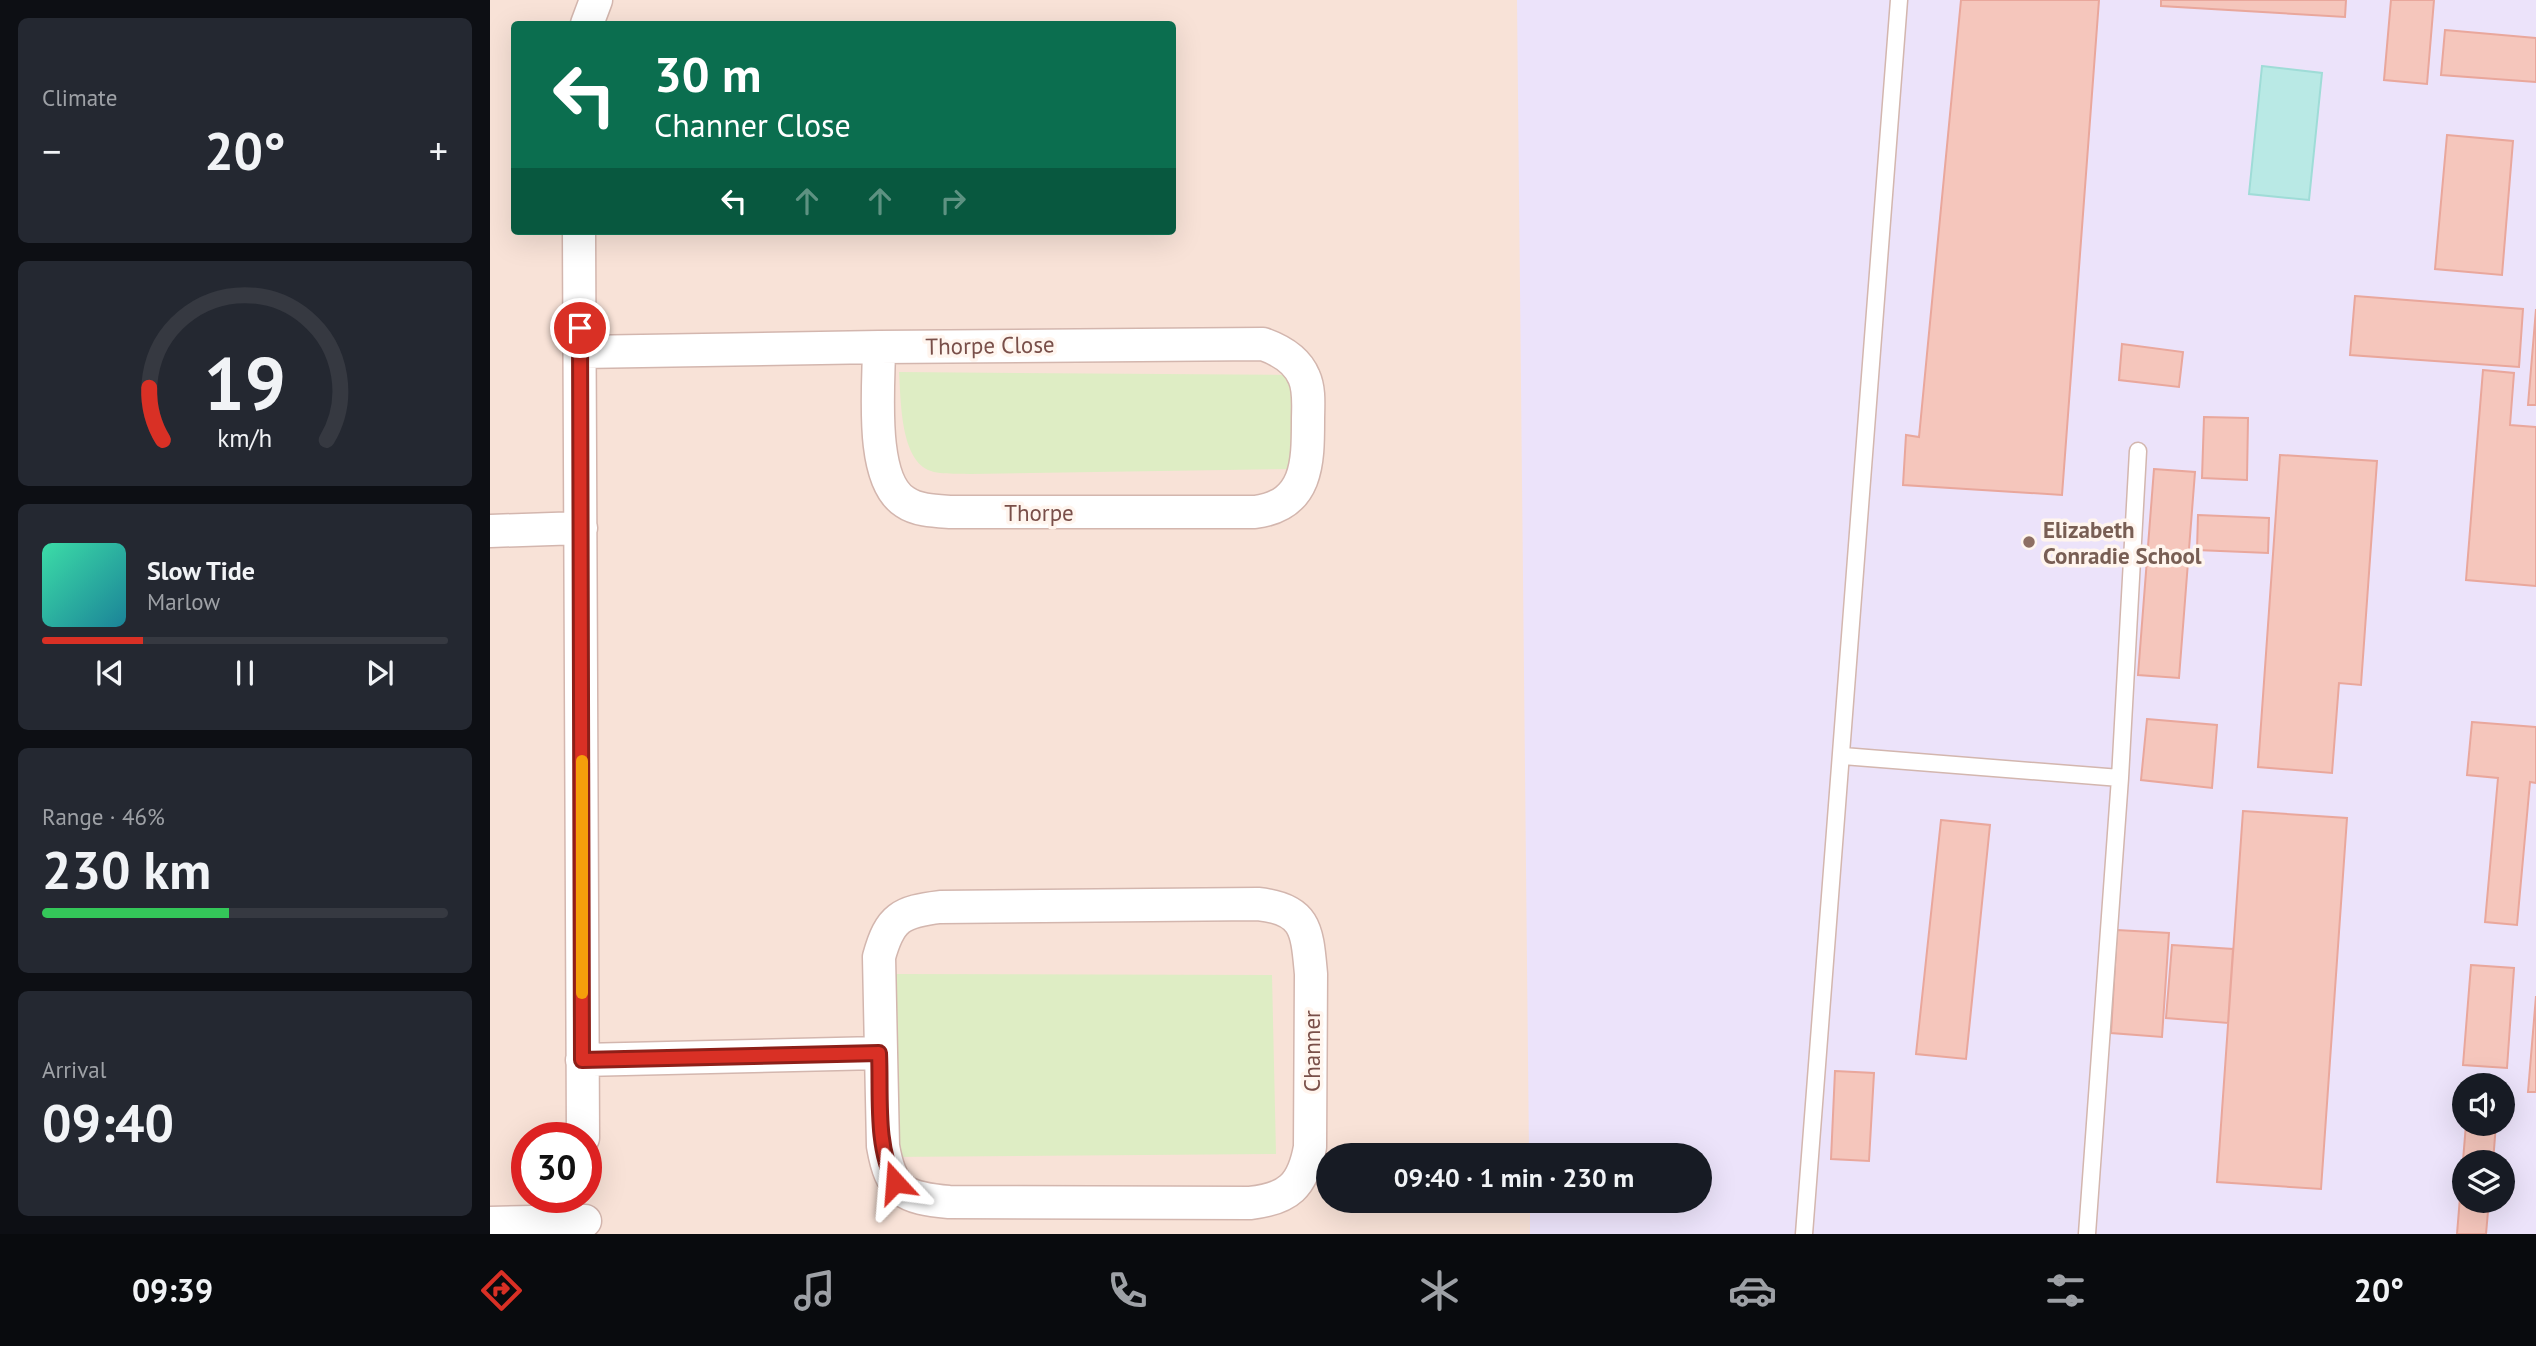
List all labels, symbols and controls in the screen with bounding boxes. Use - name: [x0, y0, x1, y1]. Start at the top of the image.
- text: 30 m: [654, 42, 761, 106]
- icon: left: [539, 49, 630, 140]
- text: Climate: [42, 83, 117, 112]
- text: Channer Close: [654, 104, 851, 146]
- text: 20°: [204, 117, 286, 184]
- text: −: [42, 126, 61, 175]
- text: +: [429, 126, 448, 175]
- icon: left: [715, 182, 753, 220]
- icon: ahead: [788, 182, 826, 220]
- icon: ahead: [861, 182, 899, 220]
- icon: right: [934, 182, 972, 220]
- pin: [550, 298, 610, 358]
- icon: arrive: [561, 309, 599, 347]
- street label: Thorpe Close: [925, 329, 1055, 361]
- text: 19: [204, 336, 286, 430]
- text: km/h: [218, 422, 272, 454]
- street label: Thorpe: [1004, 498, 1074, 527]
- place label: Elizabeth Conradie School: [2043, 515, 2202, 570]
- marker: Elizabeth Conradie School: [2021, 534, 2037, 550]
- text: Slow Tide: [147, 554, 255, 587]
- text: Marlow: [147, 587, 220, 616]
- icon: previous: [91, 654, 129, 692]
- icon: pause: [226, 654, 264, 692]
- icon: next: [361, 654, 399, 692]
- text: Range · 46%: [42, 802, 165, 831]
- text: 230 km: [42, 836, 211, 903]
- street label: Channer: [1297, 1010, 1326, 1092]
- text: Arrival: [42, 1055, 106, 1084]
- map controls: [2452, 1073, 2515, 1213]
- button: sound: [2452, 1073, 2515, 1136]
- text: 09:40: [42, 1089, 174, 1156]
- speed limit sign: 30: [511, 1122, 602, 1213]
- position arrow: [858, 1145, 932, 1219]
- button: layers: [2452, 1150, 2515, 1213]
- text: 09:40 · 1 min · 230 m: [1394, 1161, 1634, 1194]
- icon: directions: [477, 1266, 526, 1315]
- icon: music: [790, 1266, 839, 1315]
- icon: phone: [1103, 1266, 1152, 1315]
- icon: climate: [1415, 1266, 1464, 1315]
- icon: car: [1728, 1266, 1777, 1315]
- icon: filters: [2041, 1266, 2090, 1315]
- text: 09:39: [132, 1269, 213, 1311]
- text: 20°: [2354, 1269, 2404, 1311]

